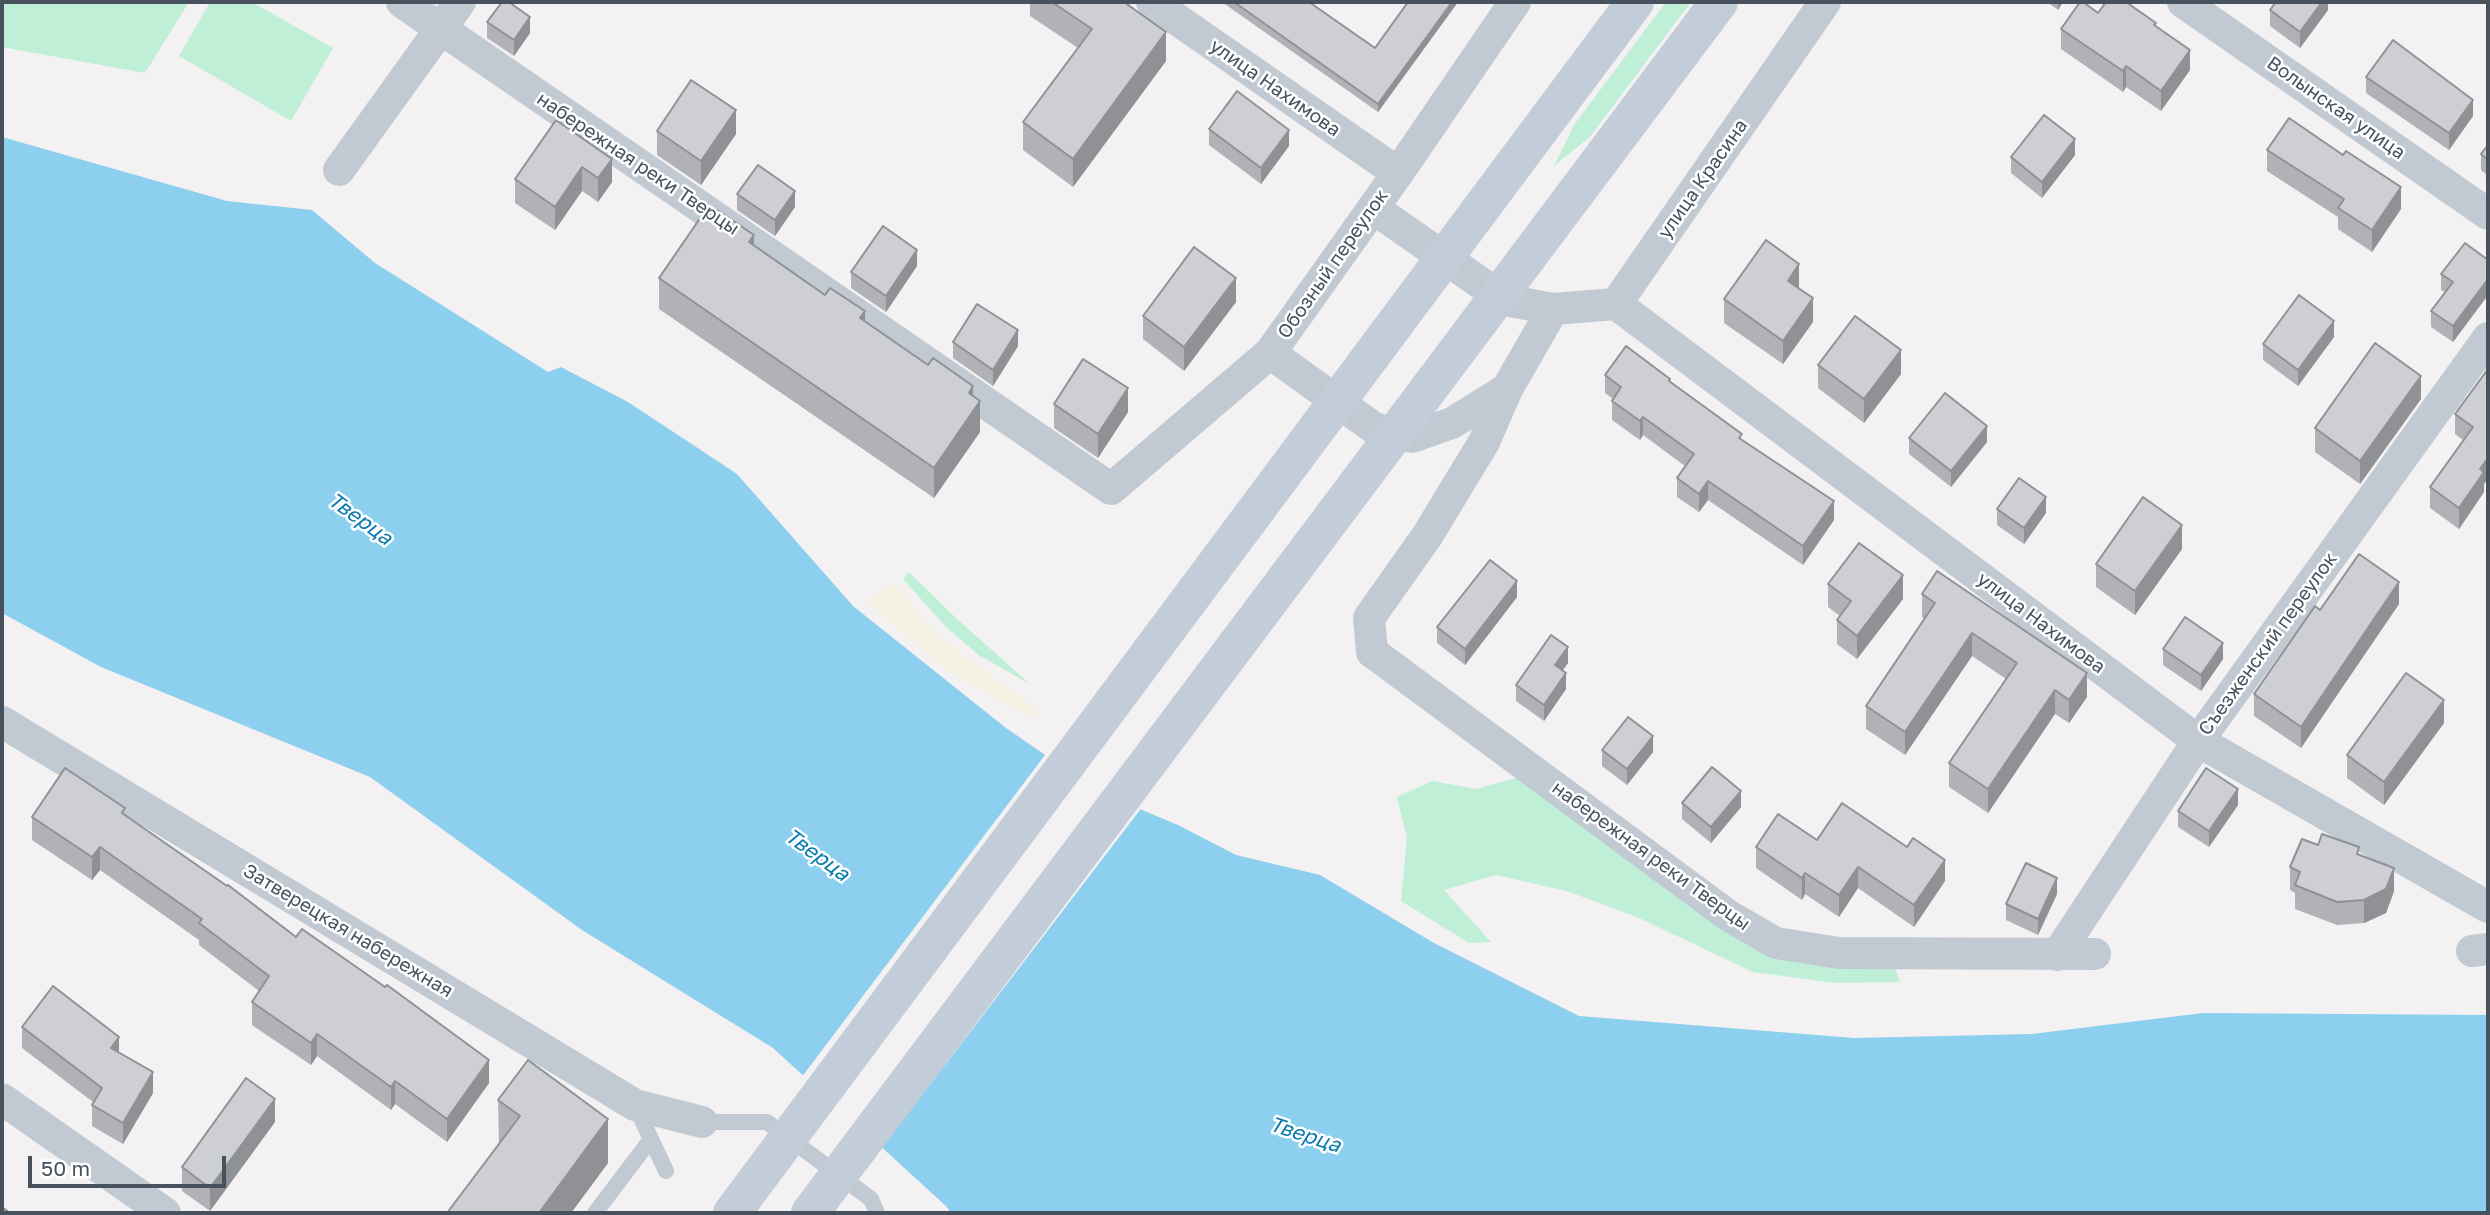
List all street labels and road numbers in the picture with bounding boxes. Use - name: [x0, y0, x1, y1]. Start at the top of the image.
- street label: улица Нахимова: [1205, 34, 1345, 142]
- street label: Волынская улица: [2262, 52, 2410, 164]
- street label: набережная реки Тверцы: [532, 88, 744, 240]
- street label: улица Красина: [1653, 115, 1753, 243]
- street label: Обозный переулок: [1273, 185, 1393, 343]
- street label: Съезженский переулок: [2194, 548, 2342, 740]
- street label: улица Нахимова: [1973, 568, 2109, 678]
- street label: набережная реки Тверцы: [1548, 776, 1754, 936]
- street label: Затверецкая набережная: [239, 859, 457, 1003]

